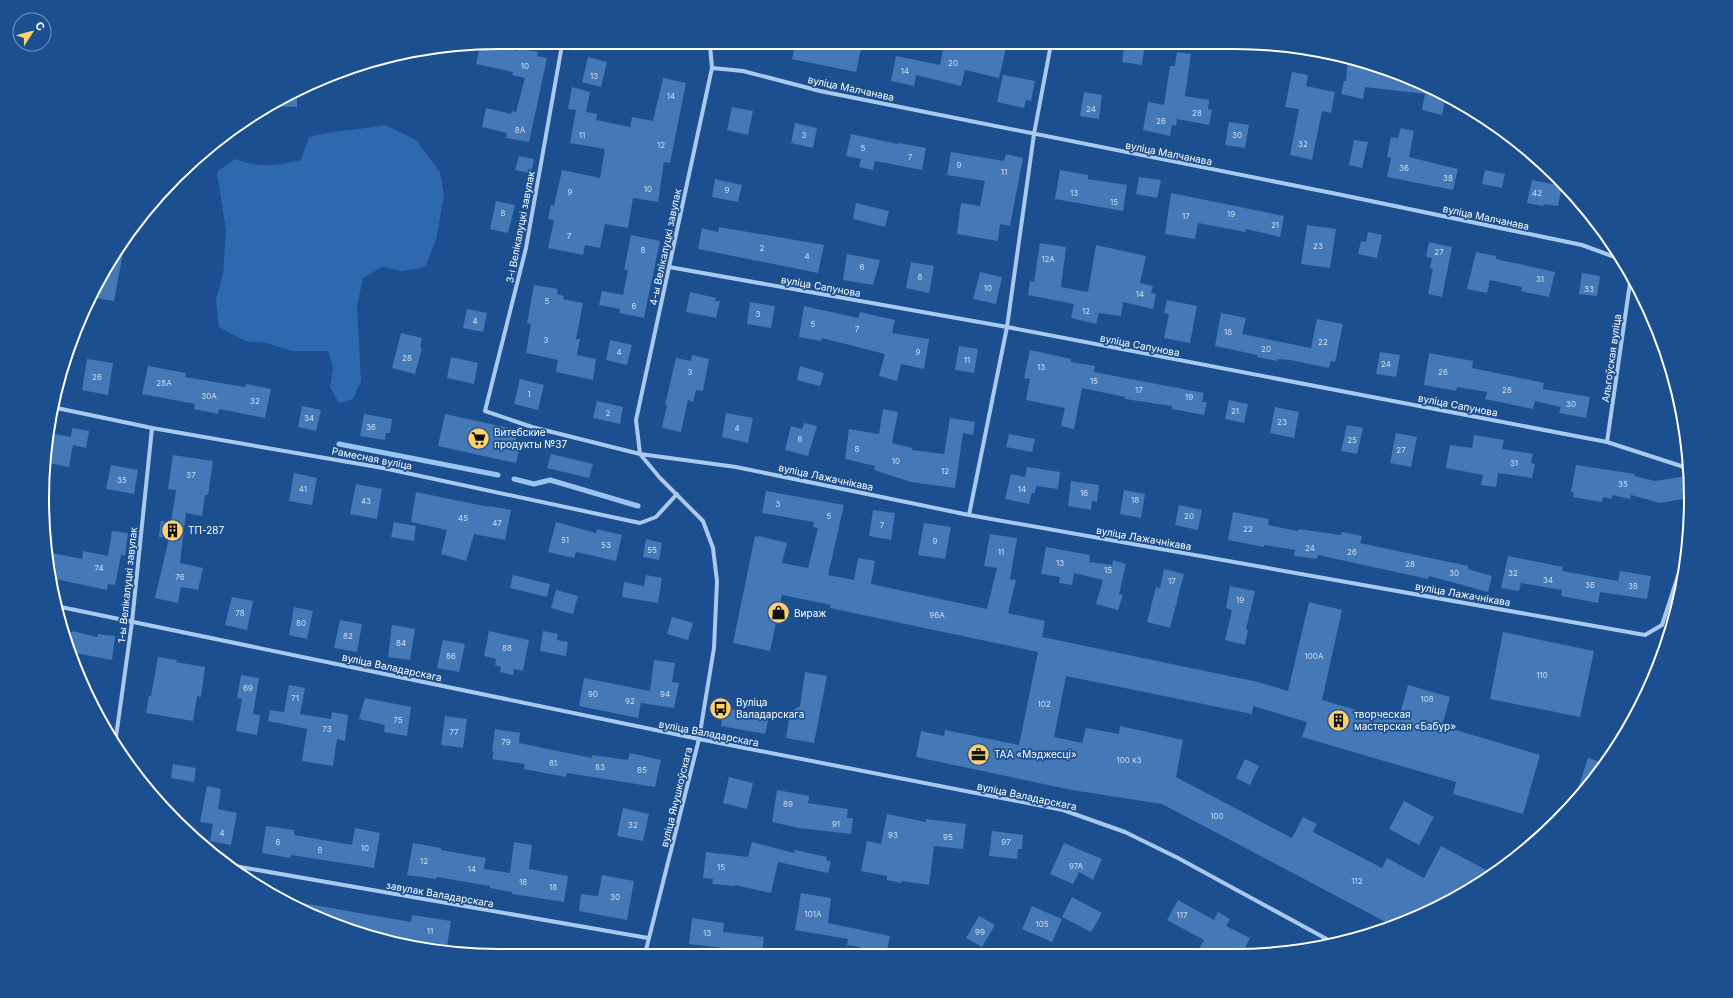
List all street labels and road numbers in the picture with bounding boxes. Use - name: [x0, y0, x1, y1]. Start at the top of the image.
- street label: вуліца Малчанава: [807, 73, 895, 103]
- street label: вуліца Малчанава: [1125, 139, 1213, 167]
- street label: 3-і Велікалуцкі завулак: [503, 170, 537, 284]
- street label: 4-ы Велікалуцкі завулак: [647, 187, 683, 306]
- street label: вуліца Малчанава: [1442, 202, 1530, 232]
- street label: вуліца Сапунова: [780, 273, 862, 299]
- street label: Альгоўская вуліца: [1599, 313, 1623, 403]
- street label: вуліца Сапунова: [1099, 331, 1181, 359]
- street label: вуліца Сапунова: [1417, 391, 1499, 419]
- street label: Рамесная вуліца: [331, 444, 413, 472]
- street label: вуліца Лажачнікава: [777, 461, 875, 493]
- street label: вуліца Лажачнікава: [1095, 524, 1193, 552]
- street label: 1-ы Велікалуцкі завулак: [115, 526, 139, 644]
- street label: вуліца Лажачнікава: [1414, 580, 1512, 608]
- street label: вуліца Валадарскага: [341, 651, 443, 683]
- street label: вуліца Валадарскага: [658, 717, 760, 749]
- street label: вуліца Янушкоўскага: [658, 746, 694, 848]
- street label: вуліца Валадарскага: [976, 780, 1078, 812]
- street label: завулак Валадарскага: [385, 879, 495, 909]

